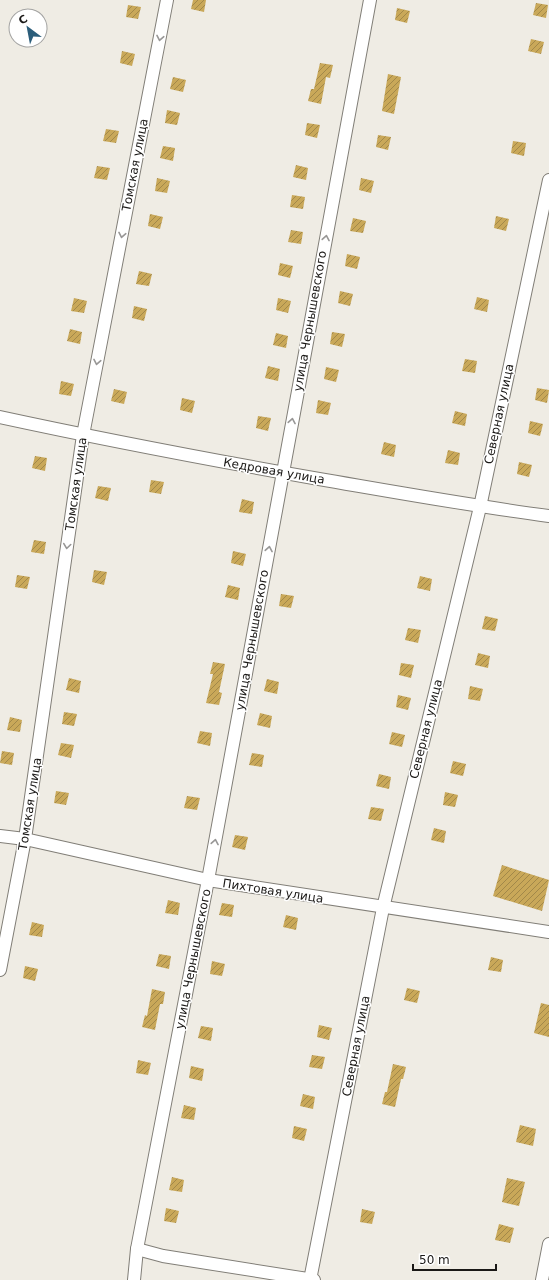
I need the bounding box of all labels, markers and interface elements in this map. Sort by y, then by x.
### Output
north arrow [8,8,48,48]
text: С [16,12,30,28]
one-way arrow [156,35,164,41]
street label: Томская улица [119,117,151,213]
one-way arrow [118,232,127,238]
one-way arrow [321,235,329,241]
street label: улица Чернышевского [291,250,329,392]
one-way arrow [94,359,102,365]
street label: Северная улица [482,363,516,465]
one-way arrow [287,418,296,424]
street label: Томская улица [62,436,89,533]
street label: Кедровая улица [222,455,326,487]
one-way arrow [63,543,72,549]
one-way arrow [264,546,272,552]
street label: улица Чернышевского [233,569,271,711]
street label: Северная улица [407,678,445,780]
street label: Томская улица [16,756,44,853]
one-way arrow [210,839,219,845]
street label: Пихтовая улица [222,876,324,906]
street label: улица Чернышевского [173,888,213,1030]
street label: Северная улица [339,995,373,1097]
scale bar [413,1246,496,1272]
text: 50 m [419,1253,450,1267]

